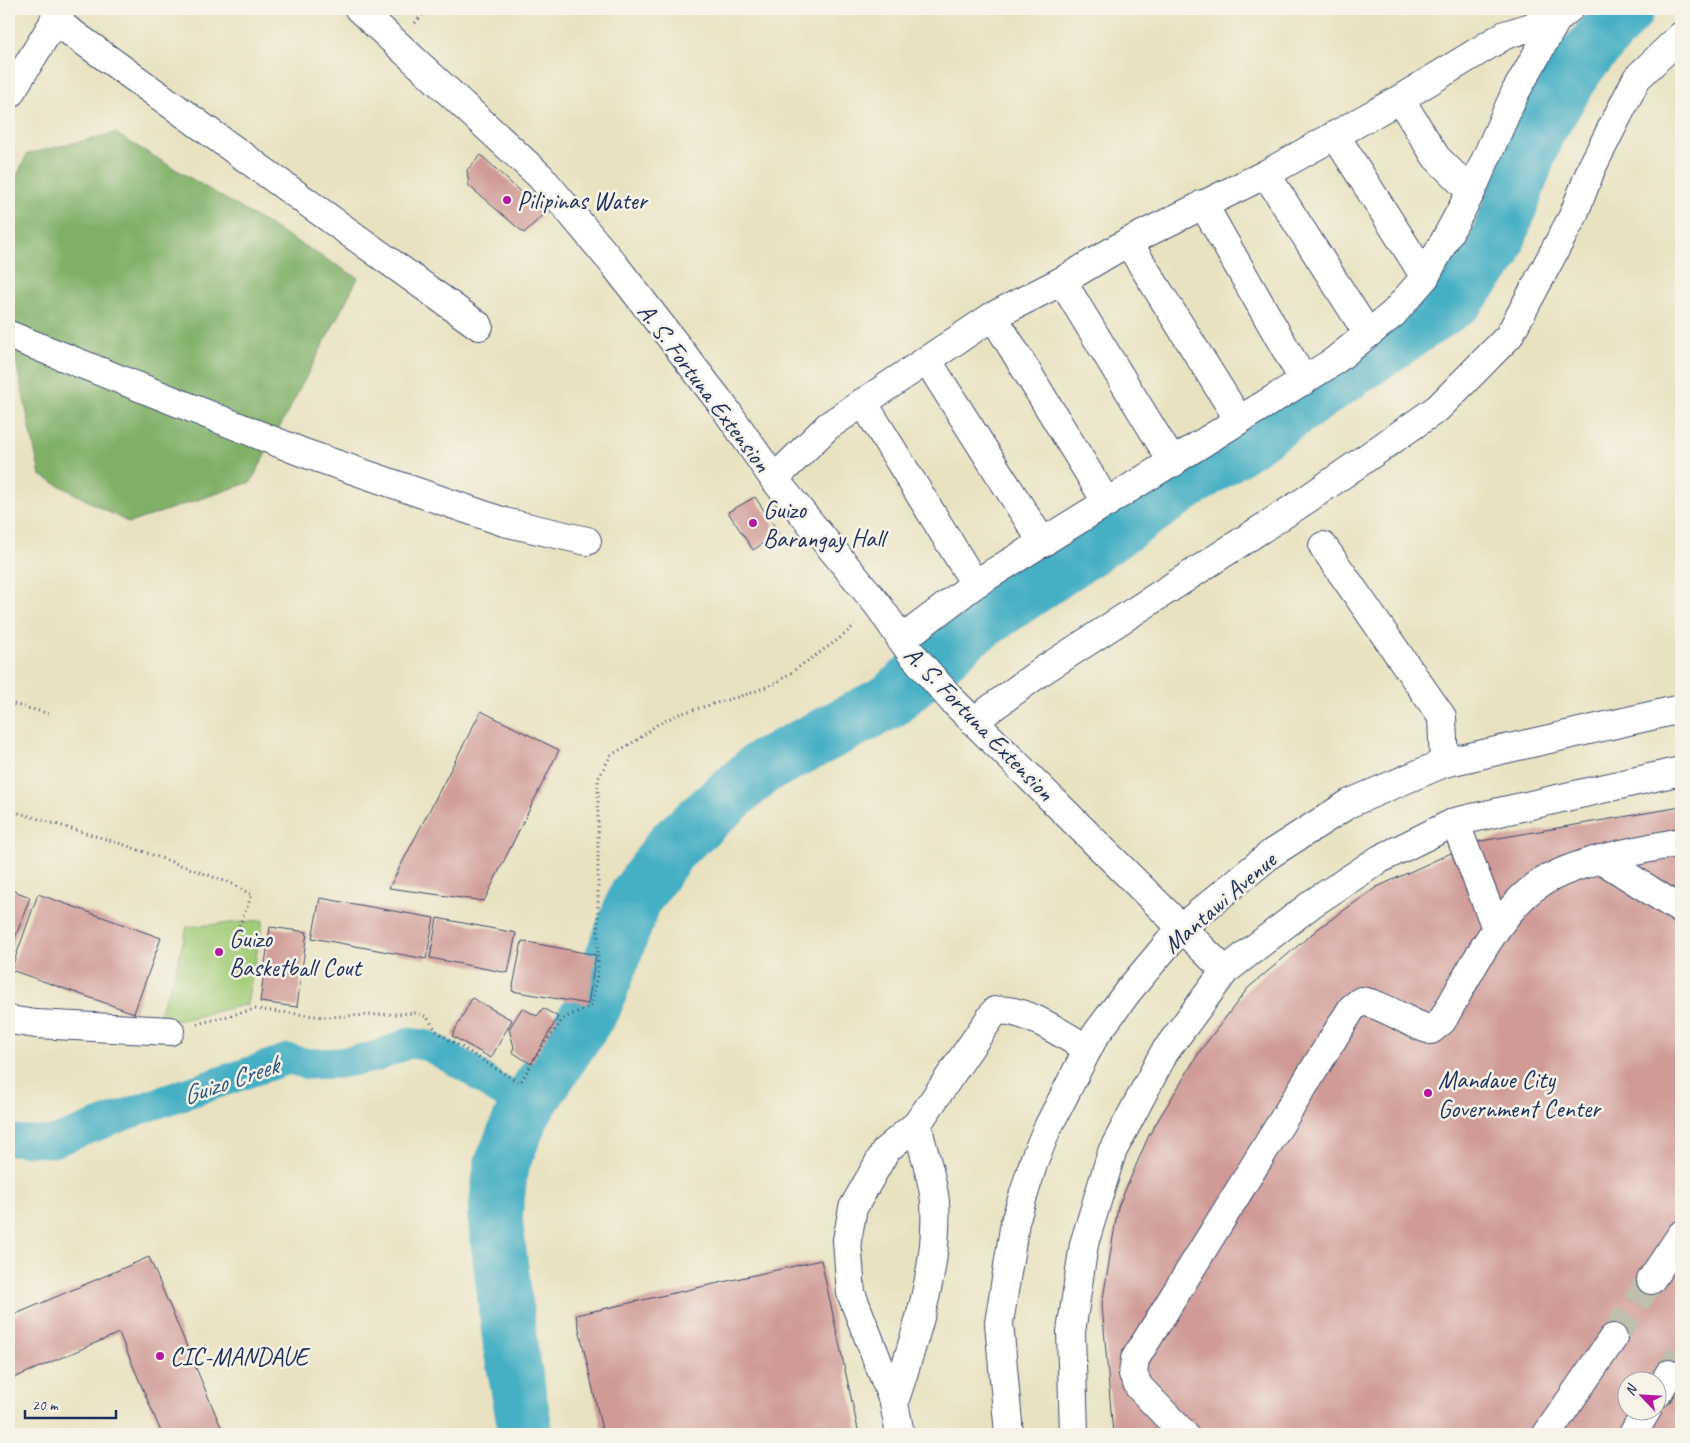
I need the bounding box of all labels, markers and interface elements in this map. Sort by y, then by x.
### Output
place label: Pilipinas Water [517,185,649,217]
marker: Pilipinas Water [501,194,513,206]
street label: A. S. Fortuna Extension [630,297,779,479]
place label: Guizo Barangay Hall [763,494,889,555]
marker: Guizo Barangay Hall [747,517,759,529]
street label: A. S. Fortuna Extension [897,639,1062,809]
street label: Mantawi Avenue [1156,844,1284,961]
place label: Guizo Basketball Cout [229,923,363,984]
marker: Guizo Basketball Cout [213,946,225,958]
water label: Guizo Creek [178,1047,288,1112]
place label: Mandaue City Government Center [1438,1064,1602,1125]
marker: Mandaue City Government Center [1422,1087,1434,1099]
place label: CIC-MANDAUE [170,1341,311,1373]
marker: CIC-MANDAUE [154,1350,166,1362]
north arrow [1618,1370,1668,1420]
text: N [1621,1381,1641,1398]
scale bar [25,1388,116,1420]
text: 20 m [32,1396,59,1415]

